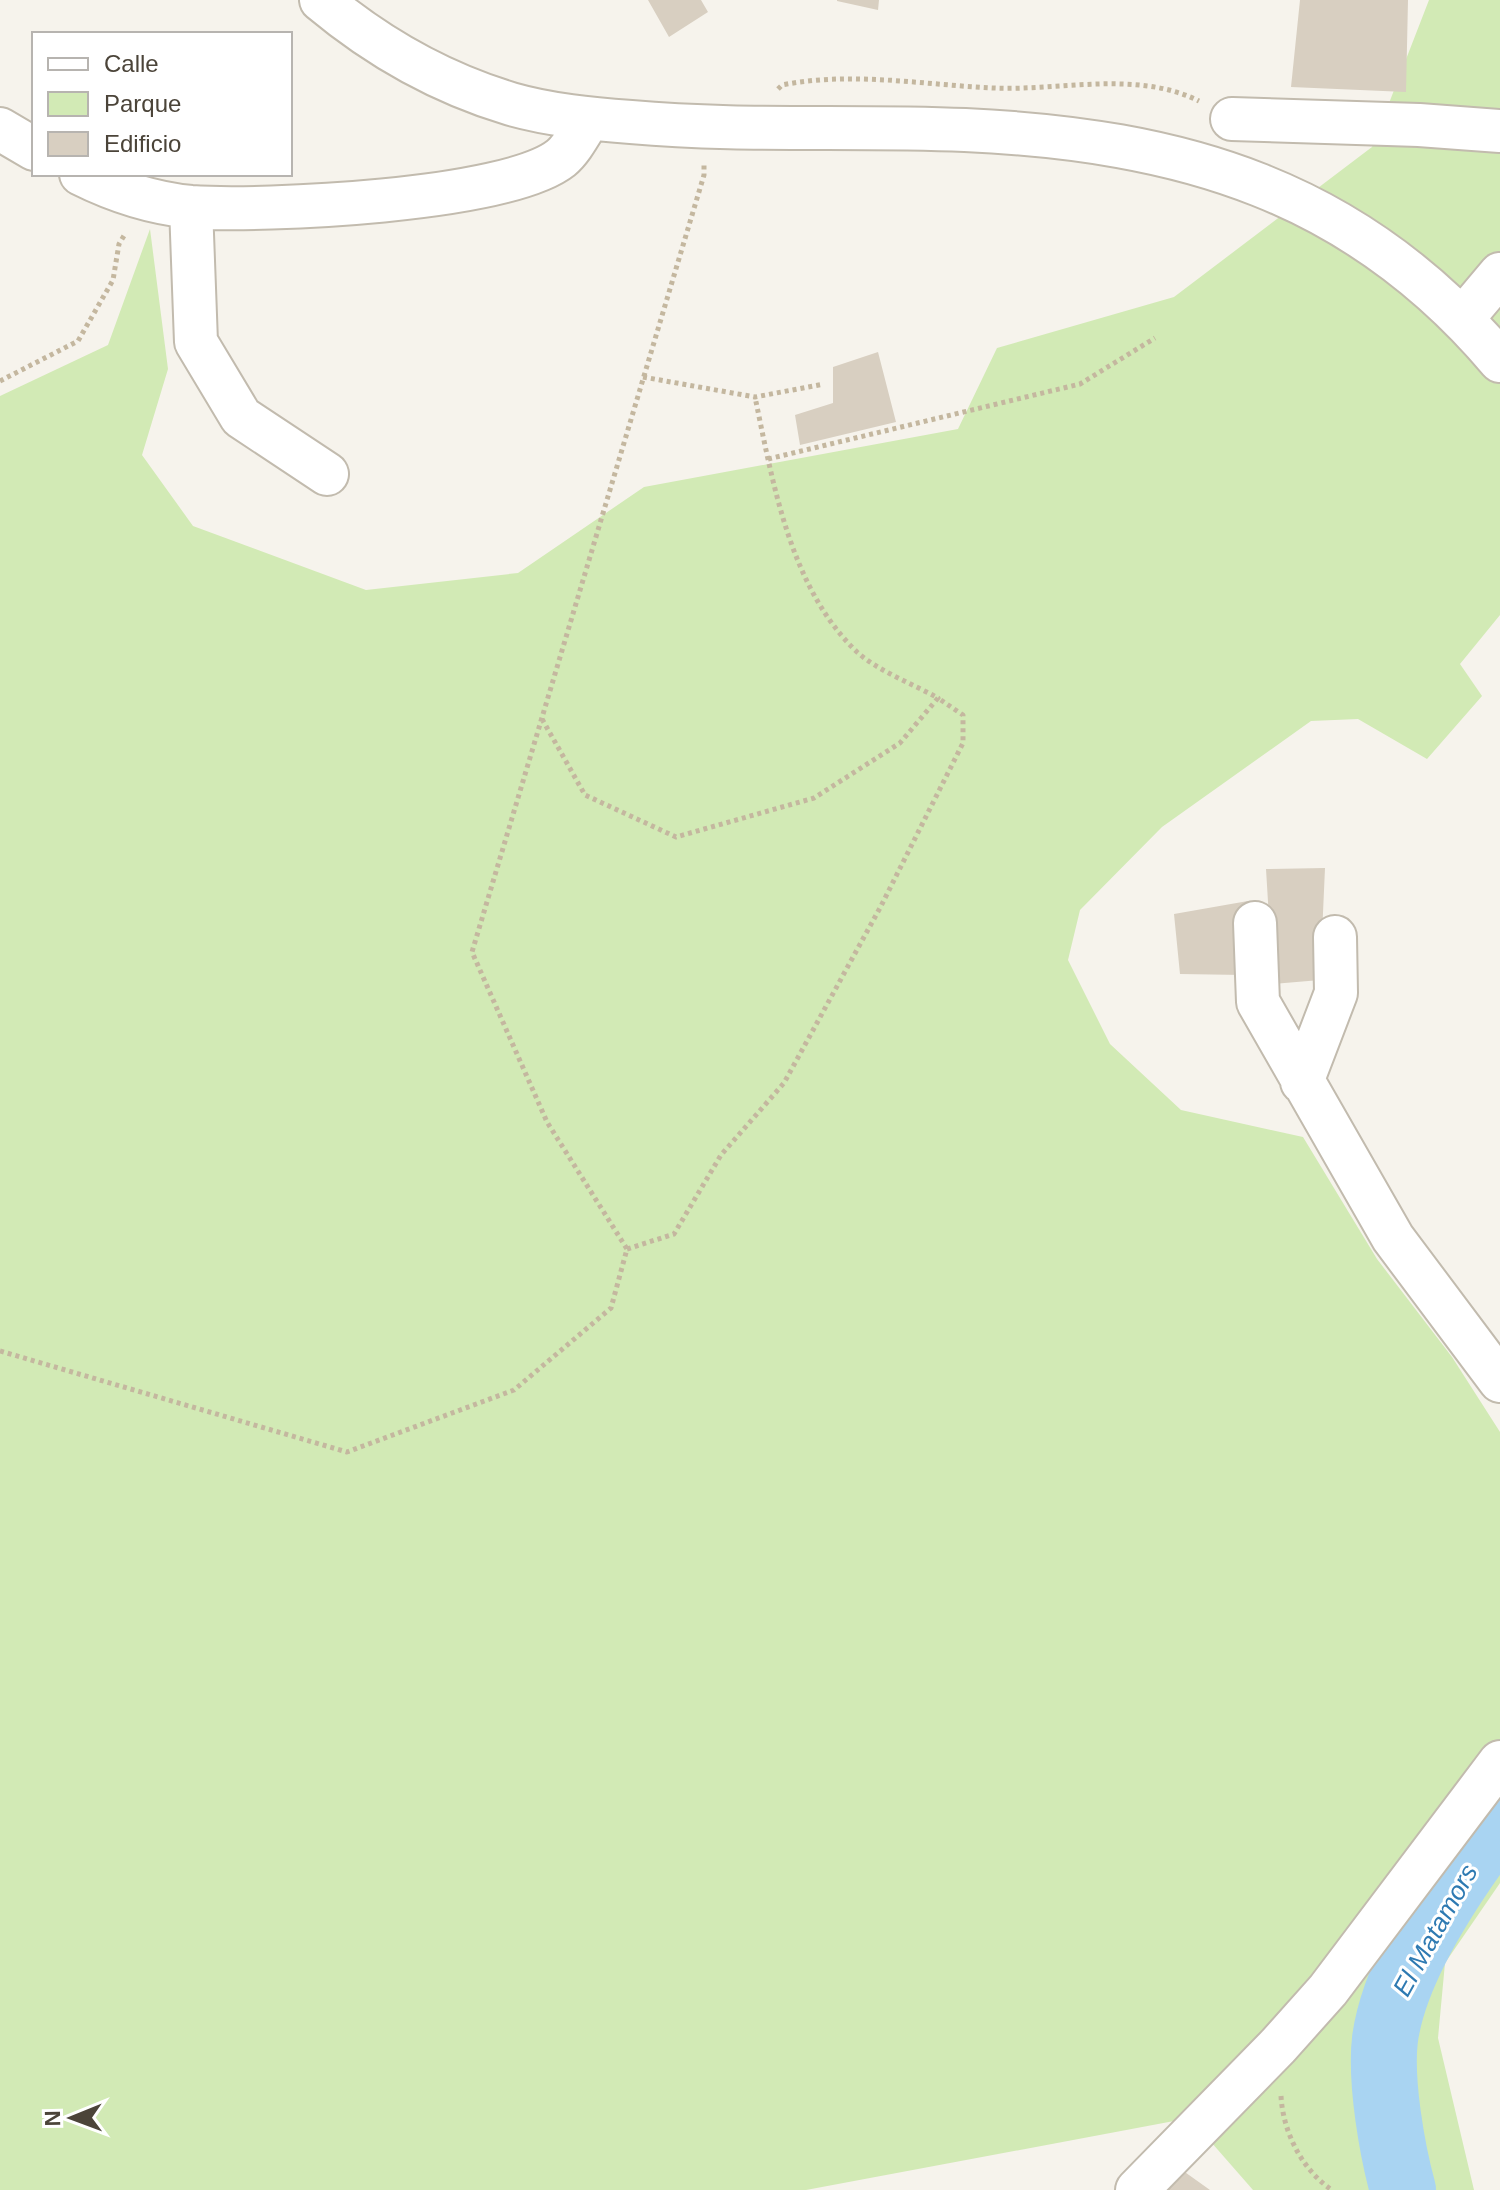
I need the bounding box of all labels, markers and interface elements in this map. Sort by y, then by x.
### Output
legend [32,32,292,176]
text: Calle [104,50,159,77]
text: Parque [104,90,181,117]
text: Edificio [104,130,181,157]
water label: El Matamors [1387,1859,1483,2001]
north arrow [32,2078,112,2158]
text: N [40,2110,65,2127]

